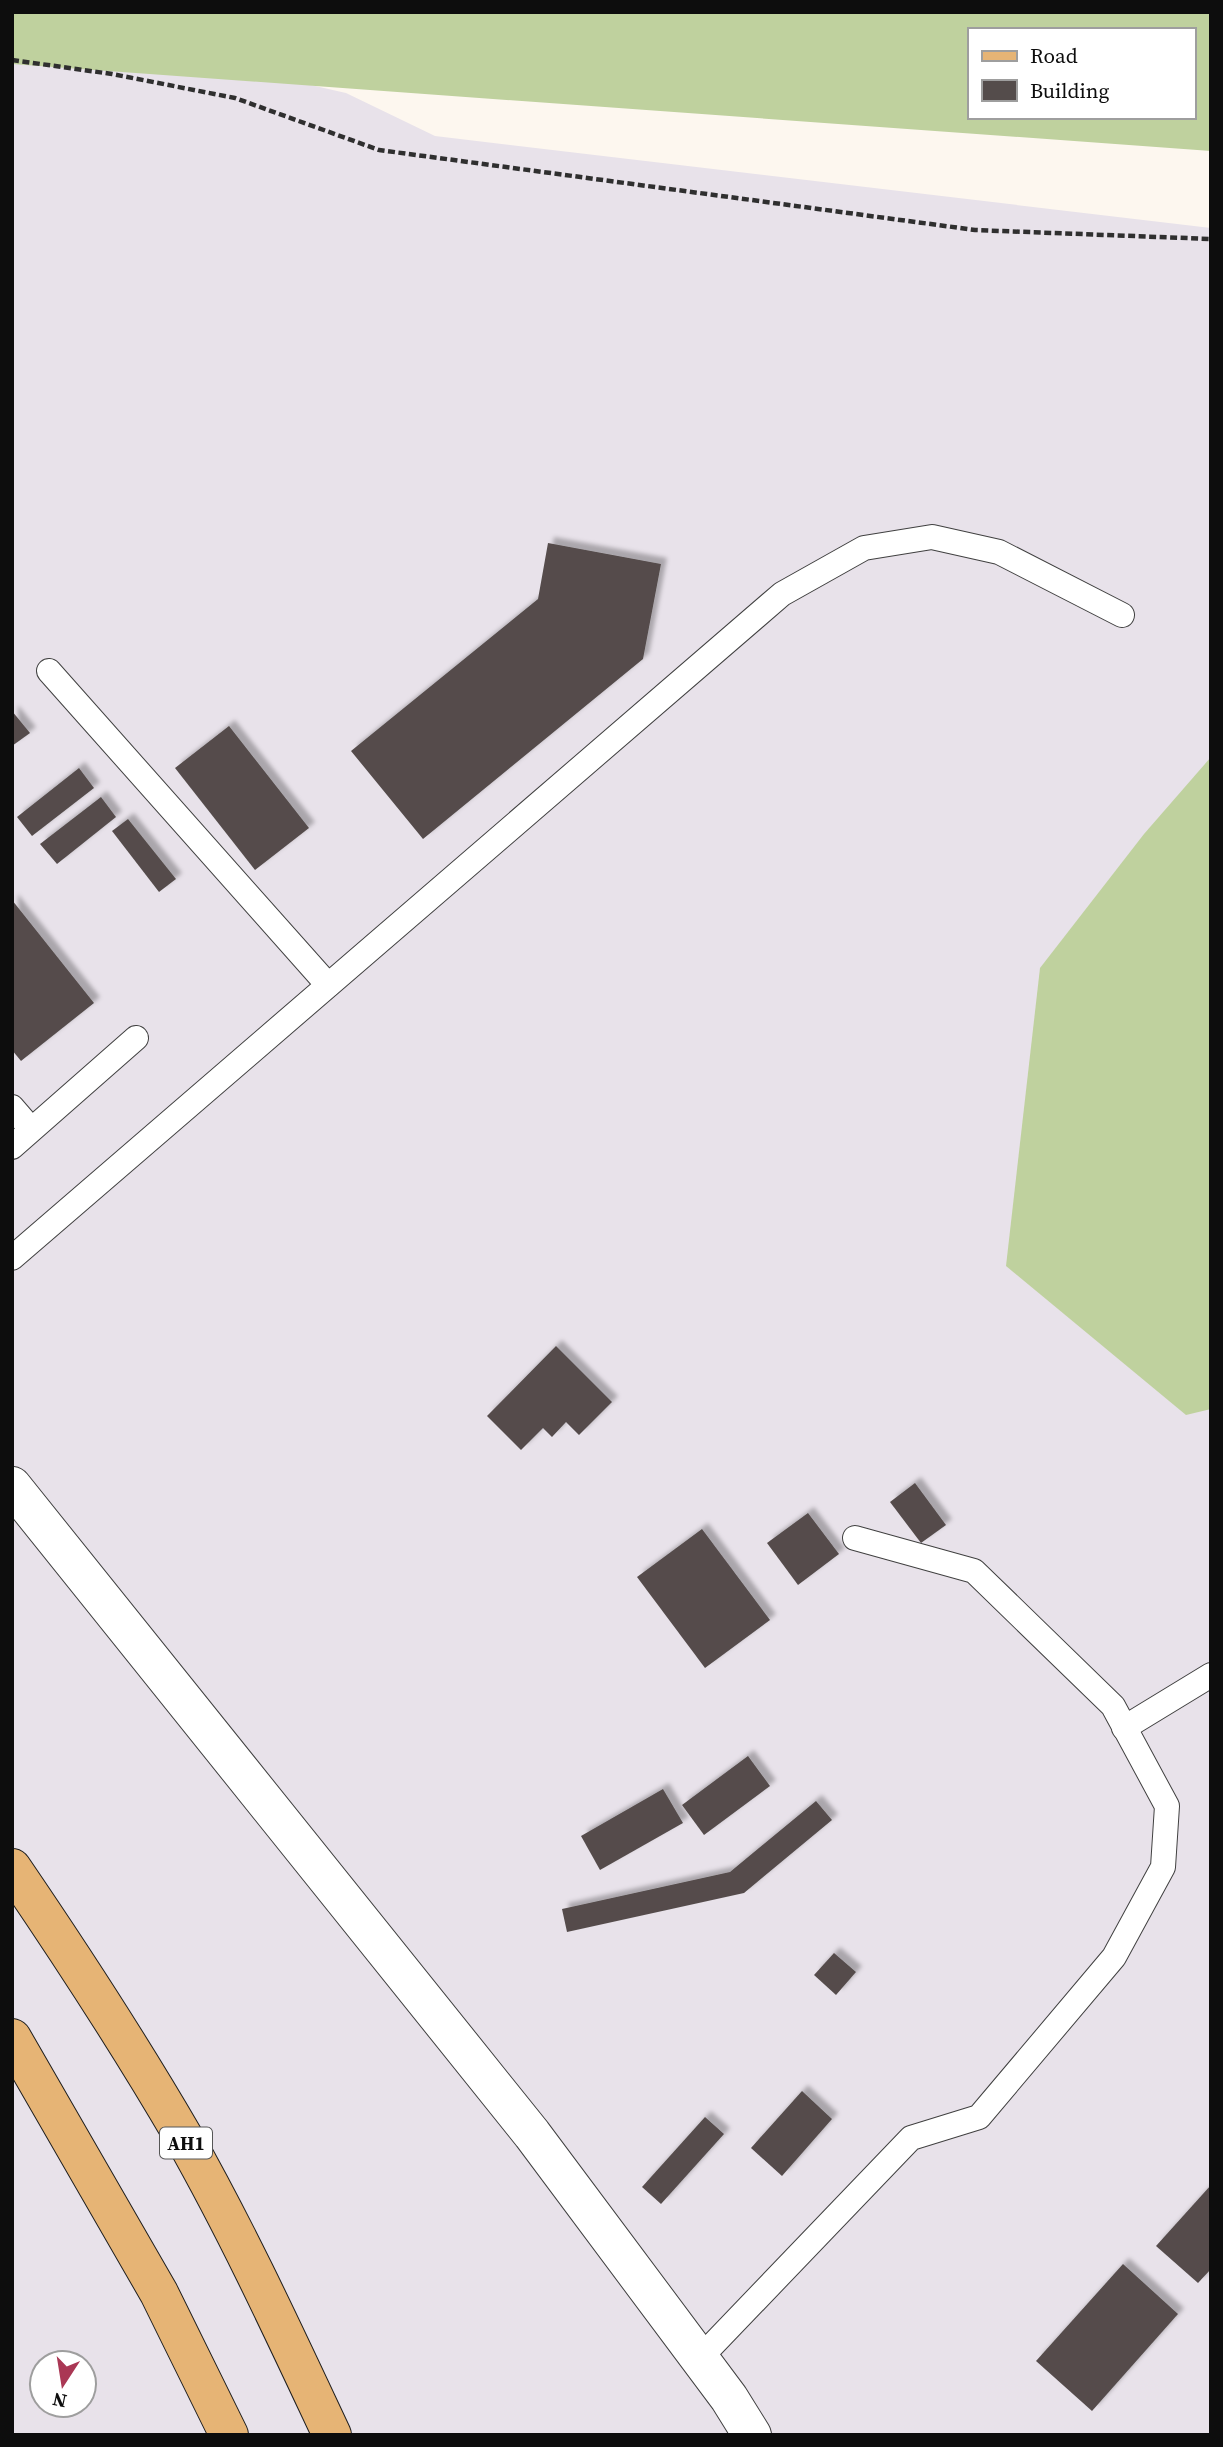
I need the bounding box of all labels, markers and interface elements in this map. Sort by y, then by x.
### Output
legend [968,28,1195,119]
text: Road [1030,41,1078,70]
text: Building [1030,76,1109,105]
road number: AH1 [160,2128,212,2158]
north arrow [28,2349,98,2419]
text: N [50,2386,69,2415]

